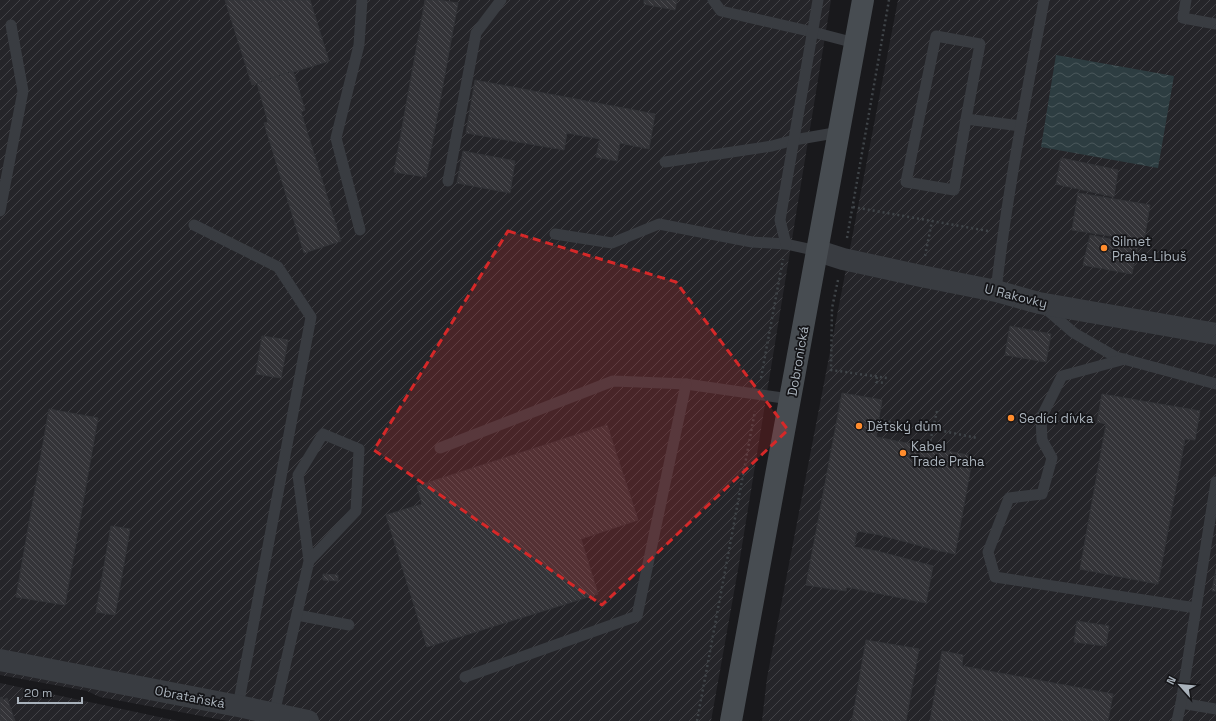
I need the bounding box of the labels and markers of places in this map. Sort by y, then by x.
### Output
place label: Silmet Praha-Libuš [1112,233,1187,265]
marker: Silmet Praha-Libuš [1099,243,1109,253]
place label: Sedící dívka [1019,410,1094,427]
marker: Sedící dívka [1006,413,1016,423]
place label: Dětský dům [867,418,942,435]
marker: Dětský dům [854,421,864,431]
place label: Kabel Trade Praha [911,438,985,470]
marker: Kabel Trade Praha [898,448,908,458]

